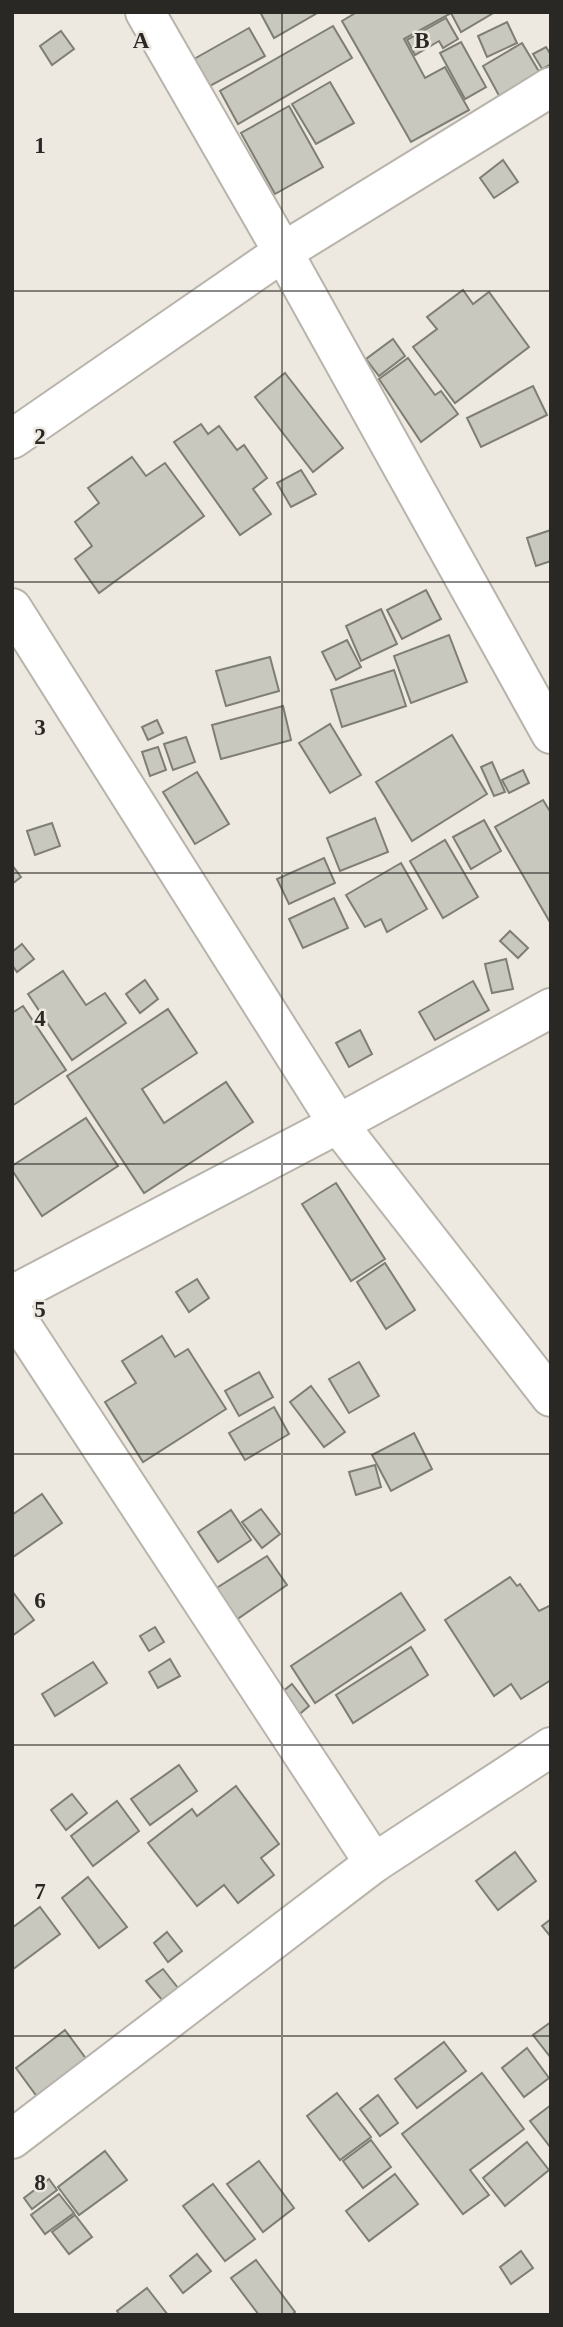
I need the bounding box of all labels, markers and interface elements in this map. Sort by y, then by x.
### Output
text: A [133,28,150,53]
text: B [414,28,430,53]
text: 1 [34,133,46,158]
text: 2 [34,424,46,449]
text: 3 [34,715,46,740]
text: 4 [34,1006,46,1031]
text: 5 [34,1297,46,1322]
text: 6 [34,1588,46,1613]
text: 7 [34,1879,46,1904]
text: 8 [34,2170,46,2195]

